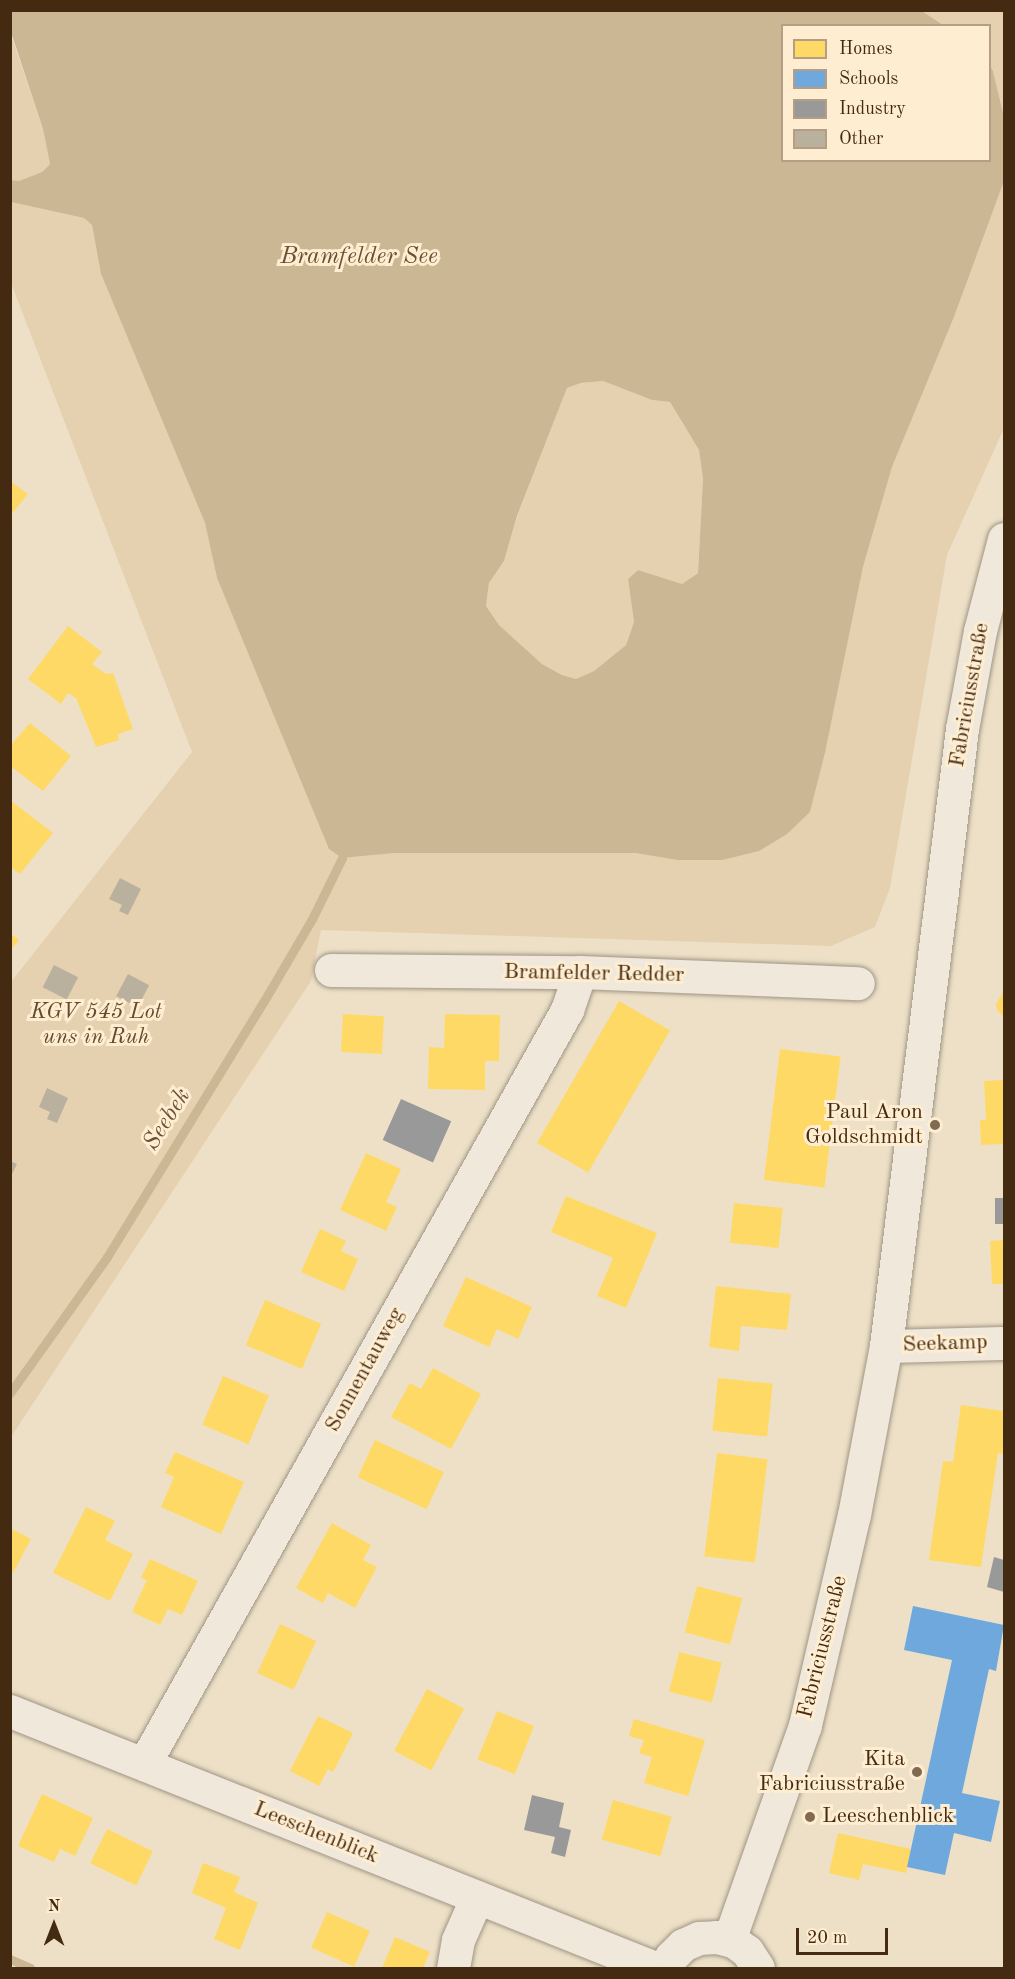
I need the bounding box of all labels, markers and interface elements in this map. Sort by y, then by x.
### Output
legend [781,24,991,162]
text: Homes [839,40,893,58]
text: Schools [839,70,898,88]
text: Industry [839,100,906,118]
text: Other [839,130,883,148]
water label: Bramfelder See [280,244,438,272]
street label: Fabriciusstraße [944,621,996,769]
street label: Bramfelder Redder [503,959,685,989]
park label: KGV 545 Lot uns in Ruh [30,999,162,1050]
water label: Seebek [138,1084,198,1156]
place label: Paul Aron Goldschmidt [805,1099,923,1150]
marker: Paul Aron Goldschmidt [928,1118,942,1132]
street label: Sonnentauweg [320,1303,410,1437]
street label: Seekamp [902,1329,988,1359]
street label: Fabriciusstraße [793,1573,853,1721]
place label: Kita Fabriciusstraße [759,1746,905,1798]
marker: Kita Fabriciusstraße [910,1765,924,1779]
street label: Leeschenblick [250,1796,382,1870]
place label: Leeschenblick [822,1804,954,1830]
marker: Leeschenblick [803,1810,817,1824]
north arrow [24,1895,84,1955]
text: N [48,1899,60,1915]
scale bar [799,1916,890,1954]
text: 20 m [807,1929,847,1947]

